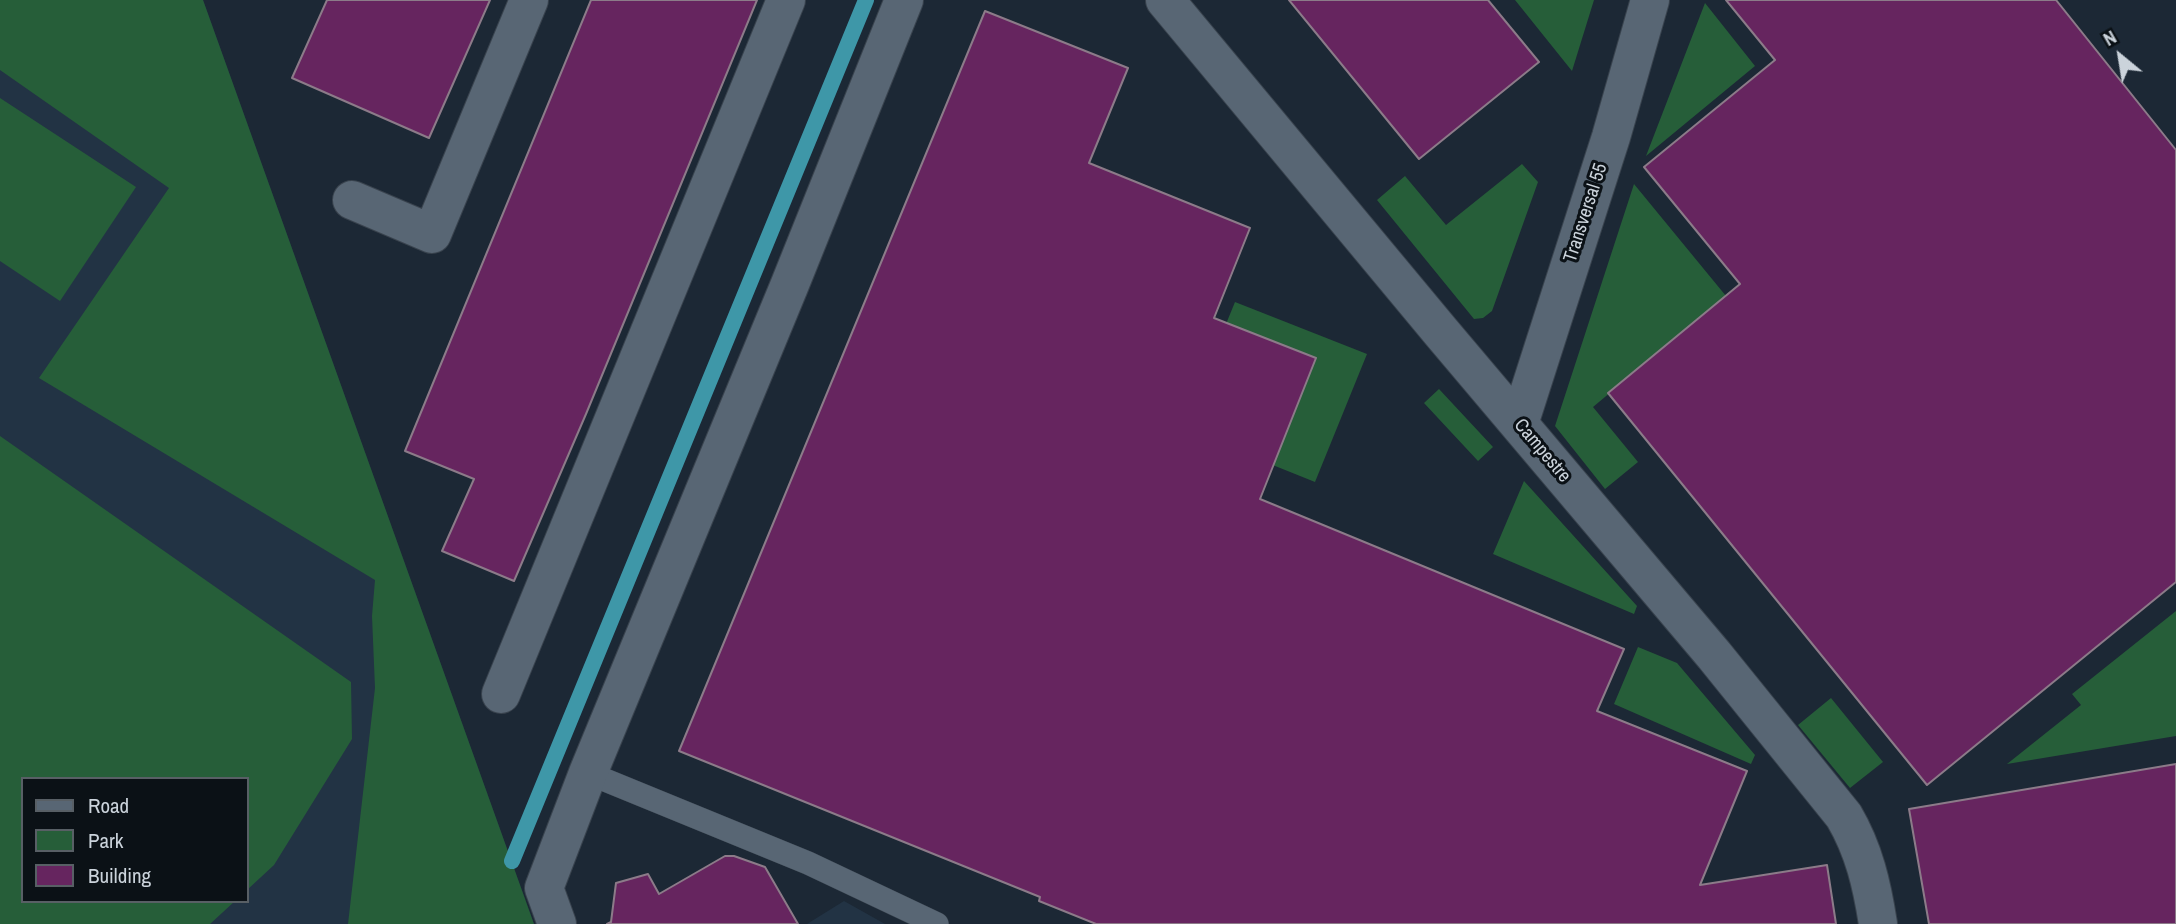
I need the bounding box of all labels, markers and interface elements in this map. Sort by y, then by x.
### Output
north arrow [2085,21,2155,91]
text: N [2098,24,2121,52]
street label: Transversal 55 [1559,161,1613,265]
street label: Campestre [1509,414,1575,488]
legend [21,777,248,903]
text: Road [88,791,129,820]
text: Park [88,826,123,855]
text: Building [88,861,151,890]

